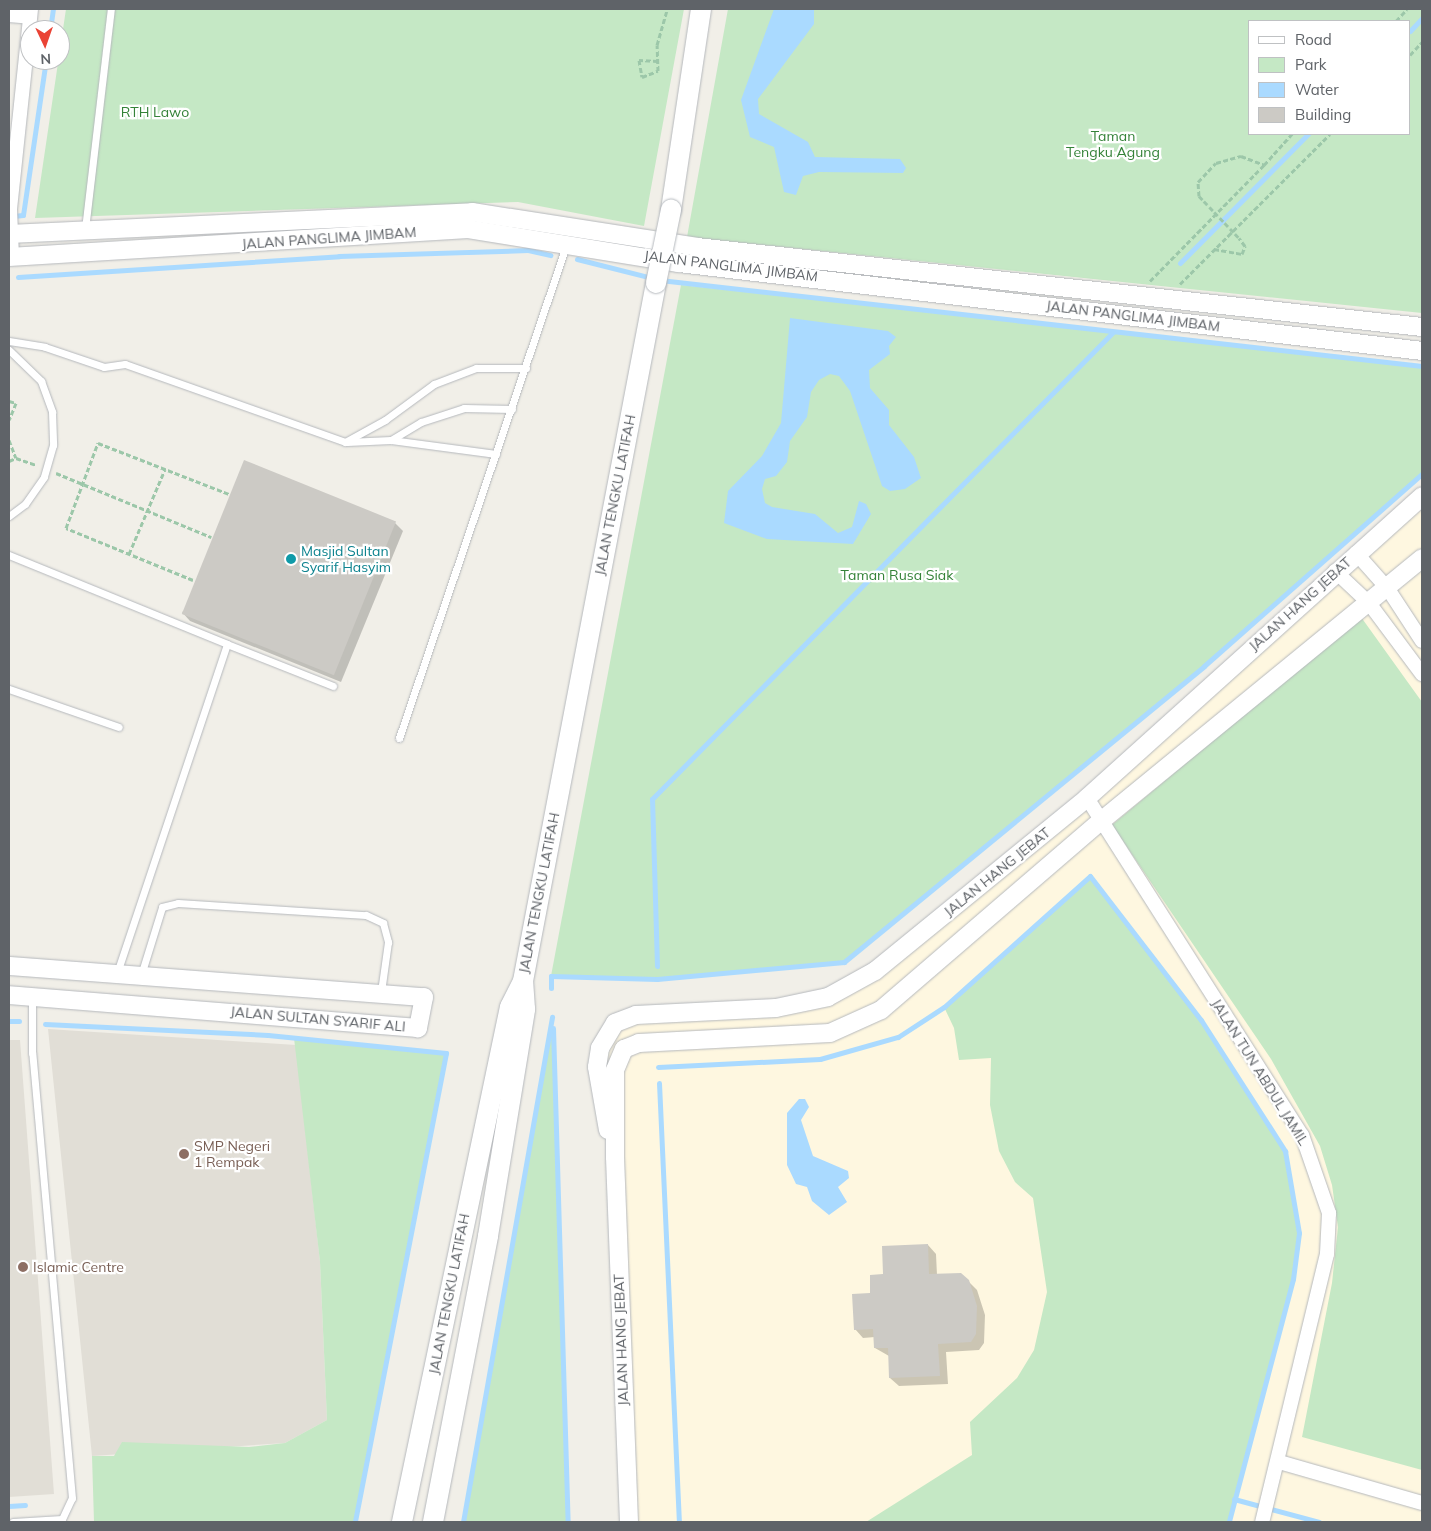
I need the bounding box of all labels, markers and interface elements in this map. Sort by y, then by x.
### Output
north arrow [20,20,70,70]
legend [1248,20,1411,135]
text: Road [1295,30,1332,49]
text: N [40,50,51,68]
text: Park [1295,55,1327,74]
text: Water [1295,80,1339,99]
park label: RTH Lawo [121,104,189,120]
text: Building [1295,105,1351,124]
park label: Taman Tengku Agung [1066,128,1160,160]
street label: JALAN PANGLIMA JIMBAM [241,224,417,252]
street label: JALAN PANGLIMA JIMBAM [643,247,819,285]
street label: JALAN PANGLIMA JIMBAM [1045,297,1221,335]
street label: JALAN TENGKU LATIFAH [591,413,639,577]
place label: Masjid Sultan Syarif Hasyim [301,543,391,576]
marker: Masjid Sultan Syarif Hasyim [285,553,297,565]
street label: JALAN HANG JEBAT [1245,554,1355,654]
park label: Taman Rusa Siak [841,567,953,583]
street label: JALAN TENGKU LATIFAH [515,811,563,975]
street label: JALAN HANG JEBAT [940,824,1054,920]
street label: JALAN TUN ABDUL JAMIL [1208,996,1312,1148]
street label: JALAN SULTAN SYARIF ALI [230,1003,406,1035]
place label: SMP Negeri 1 Rempak [194,1138,270,1170]
marker: SMP Negeri 1 Rempak [178,1148,190,1160]
street label: JALAN TENGKU LATIFAH [425,1212,473,1376]
place label: Islamic Centre [33,1259,124,1275]
marker: Islamic Centre [17,1261,29,1273]
street label: JALAN HANG JEBAT [610,1274,632,1406]

